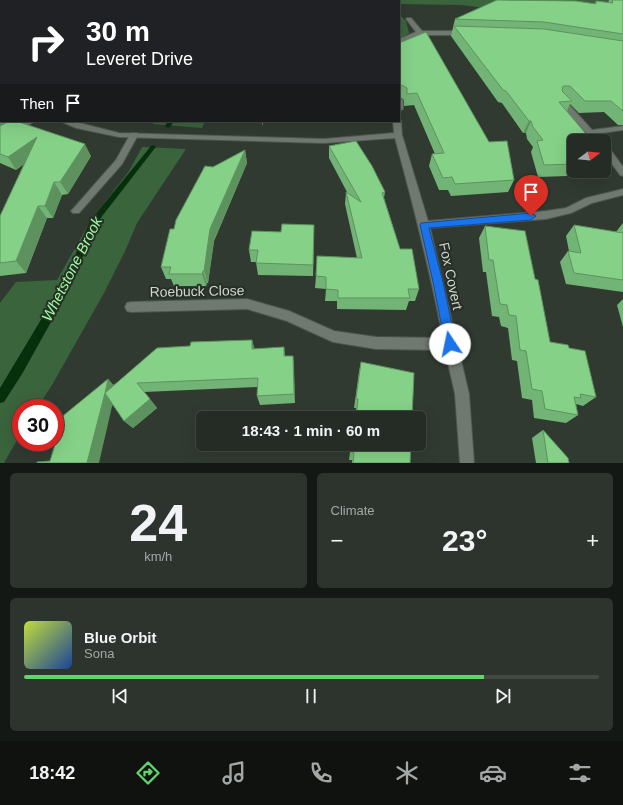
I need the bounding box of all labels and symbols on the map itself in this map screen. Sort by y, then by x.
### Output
north arrow [567,134,611,178]
pin [514,175,548,216]
water label: Whetstone Brook [38,212,106,324]
street label: Fox Covert [436,241,466,311]
street label: Roebuck Close [149,282,245,300]
position arrow [429,323,471,365]
speed limit sign: 30 [12,399,64,451]

